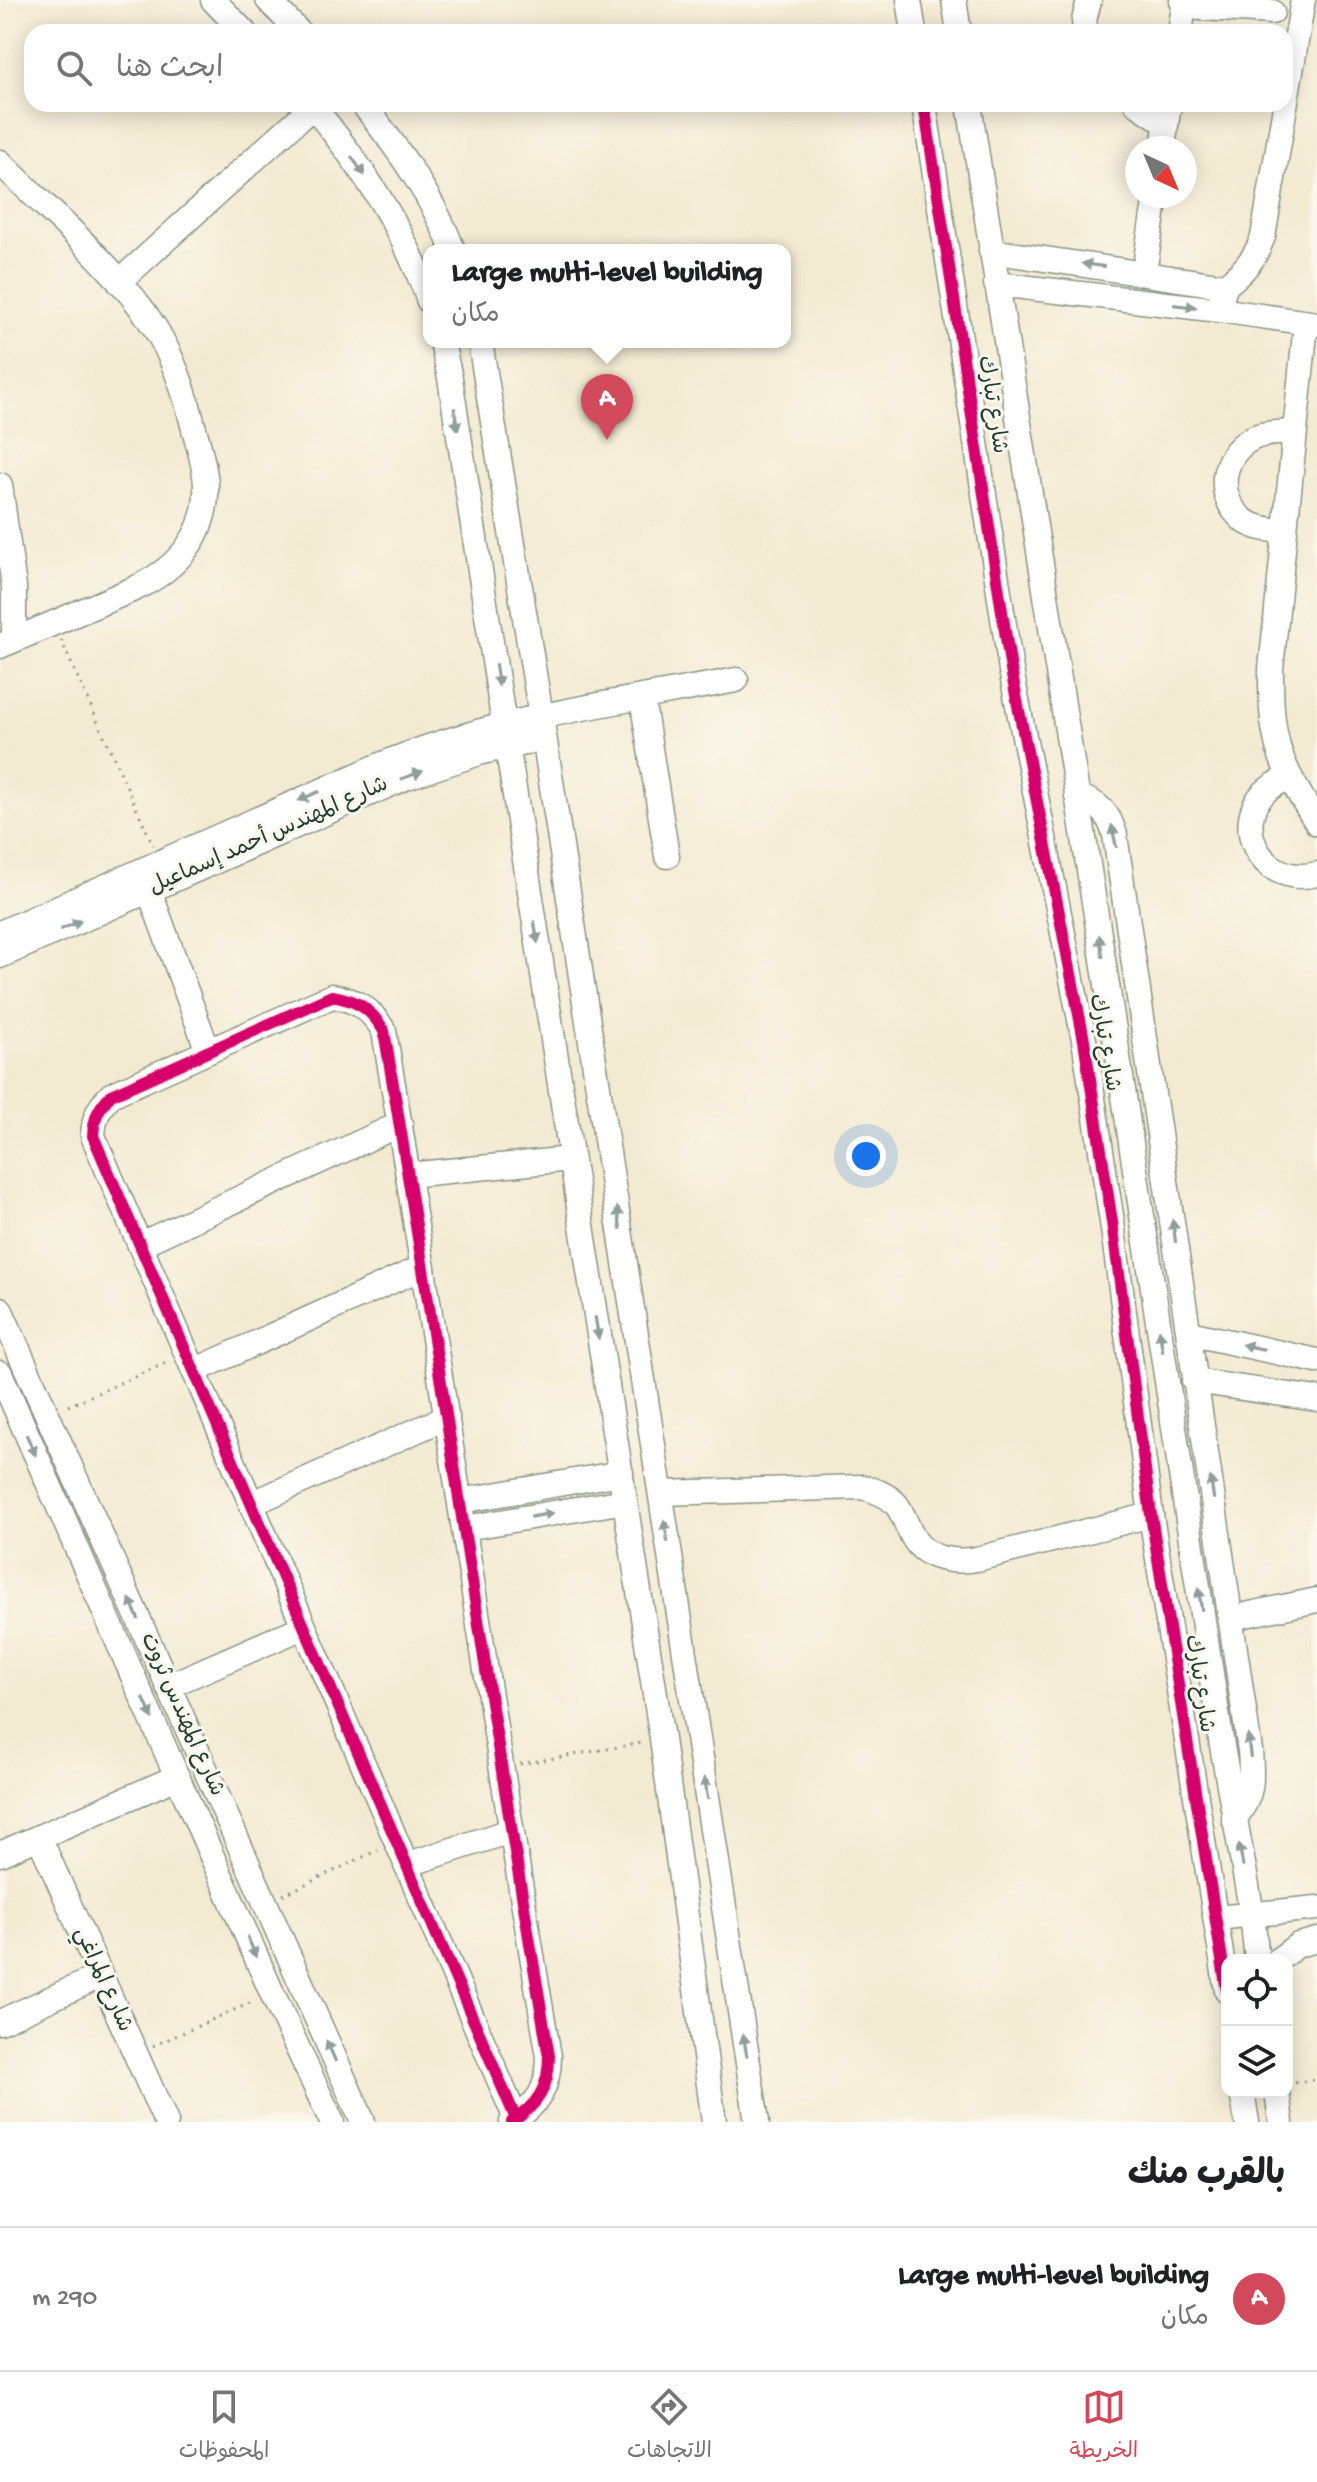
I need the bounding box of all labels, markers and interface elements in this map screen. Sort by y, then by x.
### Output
search box [24,24,1293,112]
icon: search [52,46,96,90]
text: ابحث هنا [116,53,223,88]
north arrow [1125,136,1197,208]
one-way arrow [350,156,365,177]
popup [423,244,791,348]
text: Large multi-level building [451,257,763,292]
one-way arrow [1080,258,1105,271]
one-way arrow [1173,300,1198,313]
text: مكان [451,301,500,332]
street label: شارع تبارك [970,354,1012,456]
pin: A [581,374,633,440]
one-way arrow [450,406,463,431]
one-way arrow [491,663,503,688]
one-way arrow [400,768,424,781]
street label: شارع المهندس أحمد إسماعيل [144,769,393,902]
one-way arrow [297,789,321,802]
one-way arrow [1107,823,1120,848]
one-way arrow [60,918,83,931]
one-way arrow [530,920,542,945]
one-way arrow [1094,933,1107,958]
street label: شارع تبارك [1082,992,1124,1094]
your location [846,1136,886,1176]
one-way arrow [612,1206,624,1231]
one-way arrow [1167,1218,1180,1243]
one-way arrow [591,1316,604,1341]
one-way arrow [1154,1329,1167,1354]
one-way arrow [1240,1340,1265,1353]
one-way arrow [25,1433,38,1457]
one-way arrow [1205,1476,1217,1501]
one-way arrow [529,1509,554,1521]
one-way arrow [660,1518,672,1543]
one-way arrow [1193,1586,1206,1611]
one-way arrow [127,1597,140,1621]
street label: شارع المهندس ثروت [133,1629,229,1801]
street label: شارع تبارك [1177,1633,1219,1735]
one-way arrow [141,1697,154,1720]
one-way arrow [1242,1733,1255,1758]
one-way arrow [699,1775,712,1800]
one-way arrow [1235,1842,1247,1867]
street label: شارع المراغي [65,1924,137,2038]
one-way arrow [245,1935,258,1958]
map controls [1221,1954,1293,2098]
button: locate [1221,1954,1293,2026]
button: layers [1221,2026,1293,2098]
one-way arrow [738,2032,751,2057]
one-way arrow [324,2039,338,2063]
text: بالقرب منك [1128,2157,1285,2197]
text: Large multi-level building [898,2260,1209,2295]
text: 290 m [32,2284,97,2315]
text: A [1251,2284,1267,2315]
text: مكان [1161,2304,1209,2335]
tab: المحفوظات [179,2385,269,2469]
tab: الاتجاهات [627,2385,712,2469]
tab: الخريطة [1070,2385,1138,2469]

